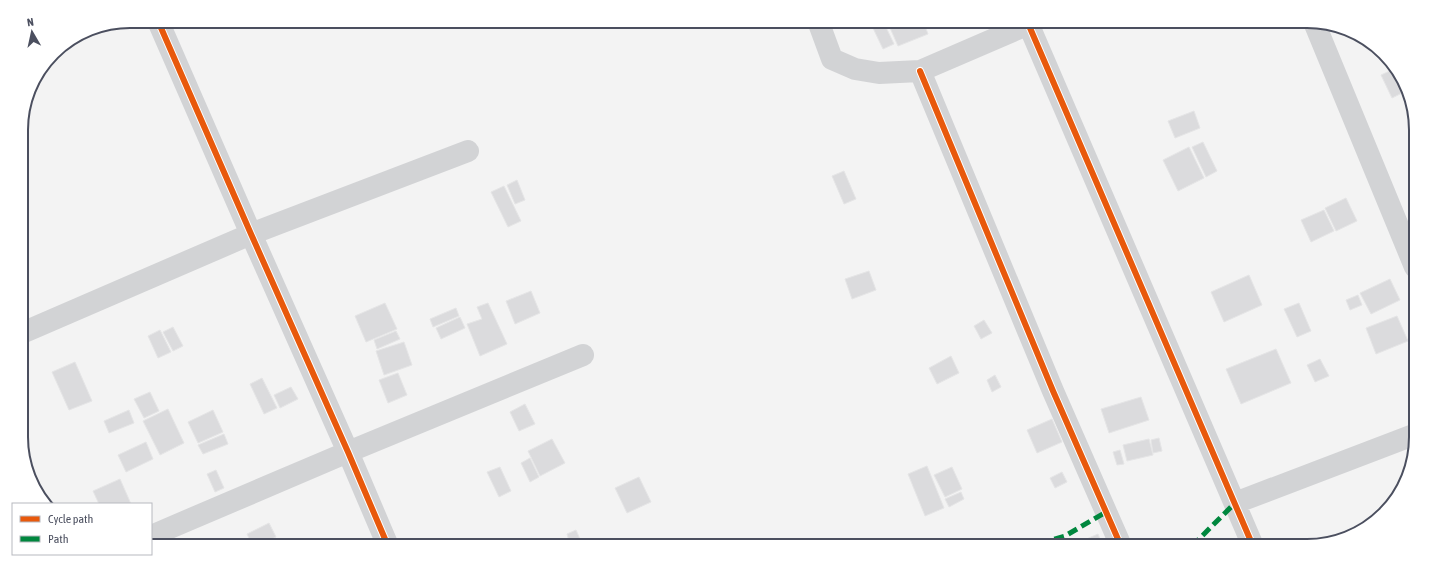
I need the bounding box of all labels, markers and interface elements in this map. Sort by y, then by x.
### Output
north arrow [12,12,52,52]
text: N [26,16,35,29]
legend [12,503,152,555]
text: Cycle path [48,512,93,526]
text: Path [48,532,69,546]

